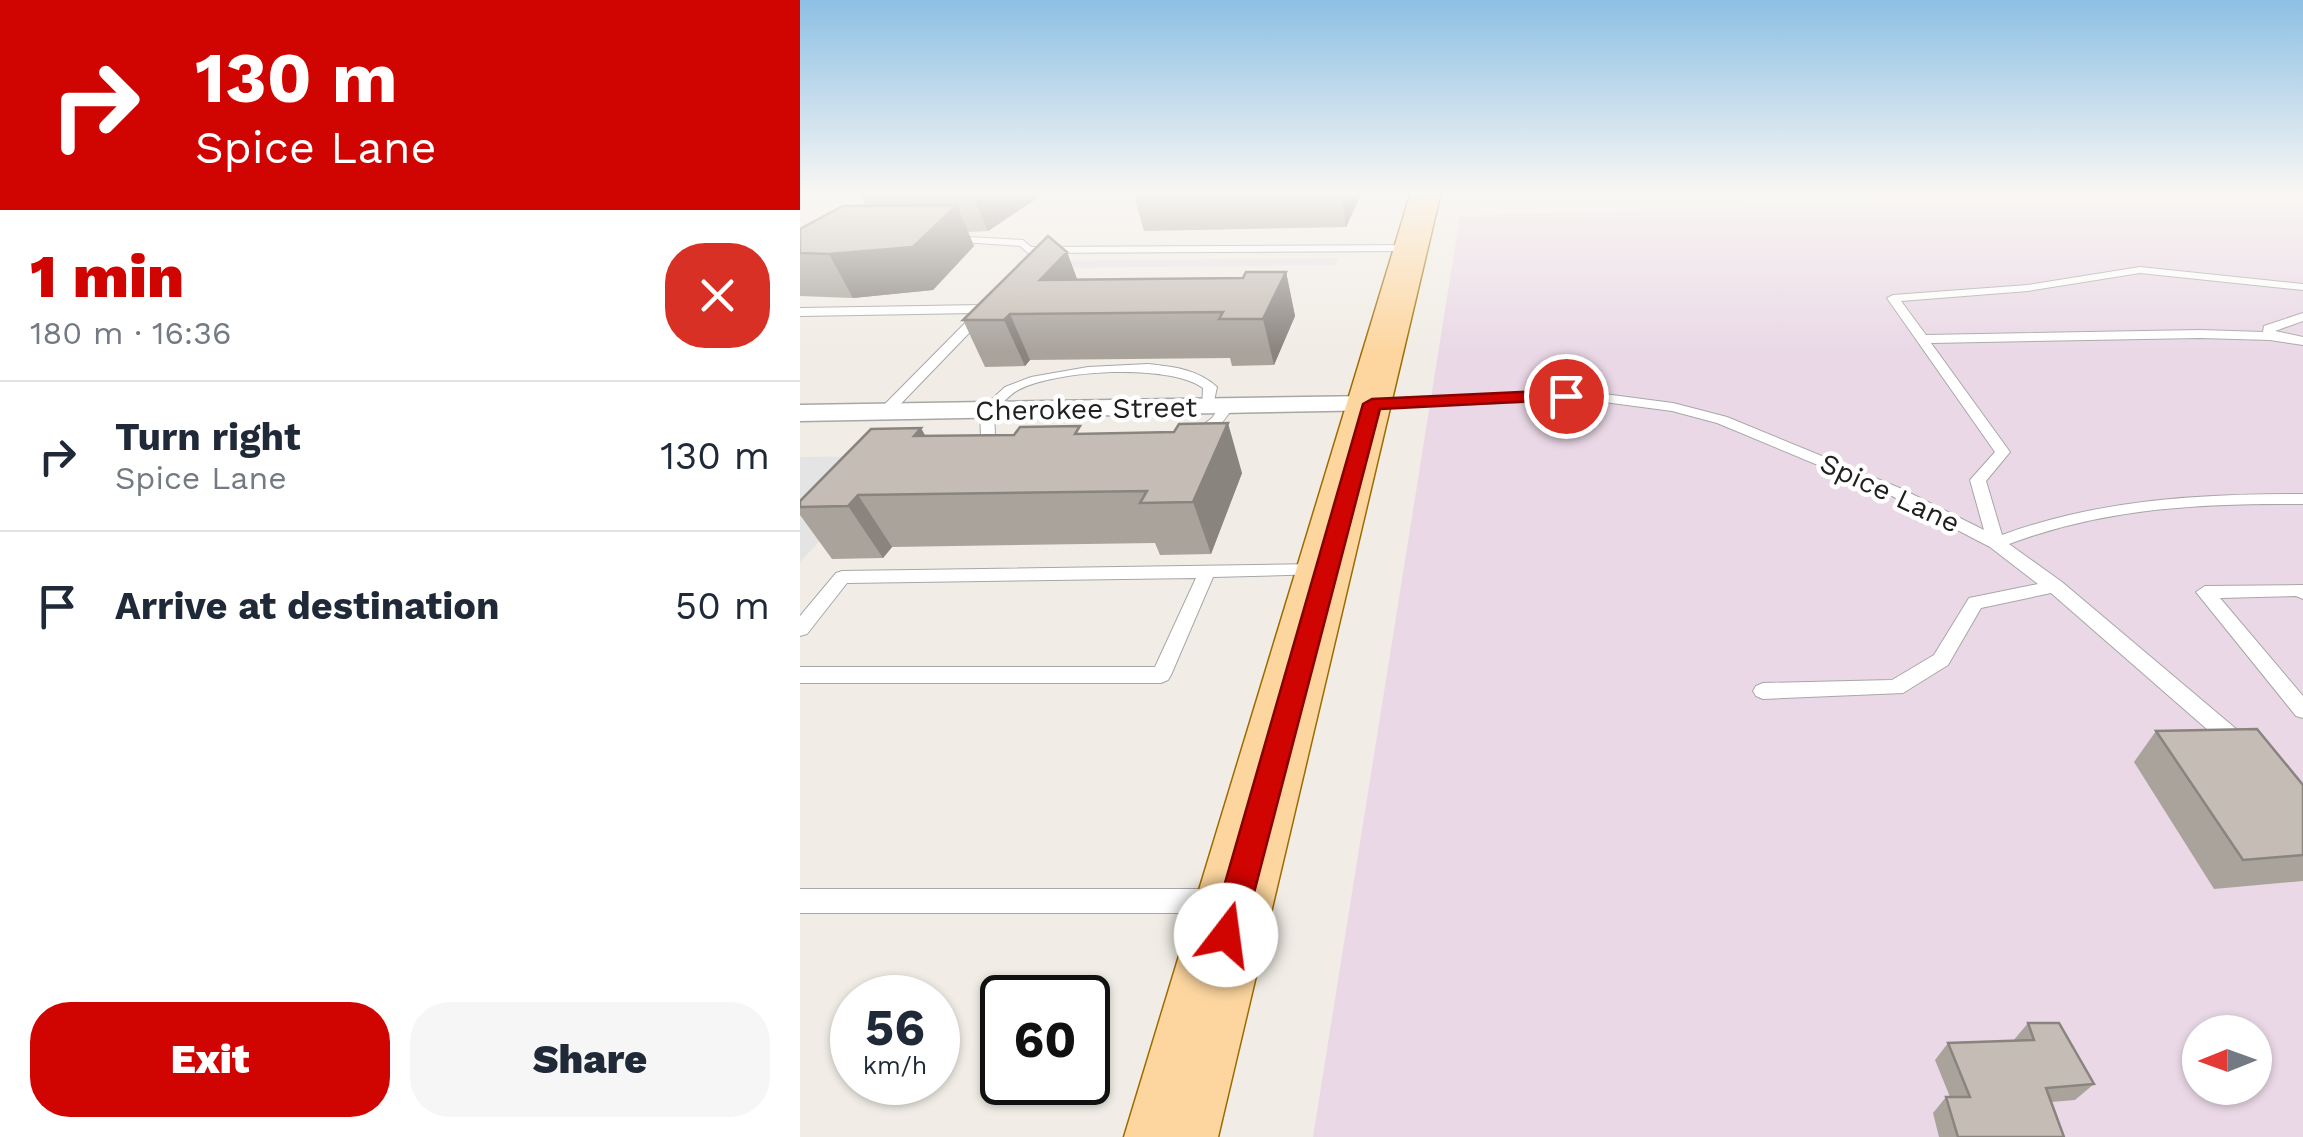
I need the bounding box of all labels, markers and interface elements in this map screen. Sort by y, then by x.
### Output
text: 130 m [195,37,398,119]
icon: right [30,40,160,170]
text: Spice Lane [195,121,437,174]
text: 1 min [30,241,184,312]
button: close [665,243,770,348]
text: 180 m · 16:36 [30,314,231,352]
pin [1524,354,1609,439]
icon: arrive [1539,369,1594,424]
street label: Cherokee Street [975,391,1198,427]
text: Turn right [115,415,301,459]
icon: right [30,429,85,484]
text: 130 m [660,434,770,478]
street label: Spice Lane [1815,446,1965,540]
text: Spice Lane [115,459,287,497]
icon: arrive [30,579,85,634]
text: Arrive at destination [115,584,500,628]
text: 50 m [675,584,770,628]
position arrow [1174,883,1278,987]
speed limit sign: 60 [980,975,1110,1105]
text: 56 [865,998,925,1057]
button: Exit [30,1002,390,1117]
button: Share [410,1002,770,1117]
north arrow [2182,1015,2272,1105]
map controls [2182,1015,2272,1105]
text: km/h [863,1051,927,1080]

